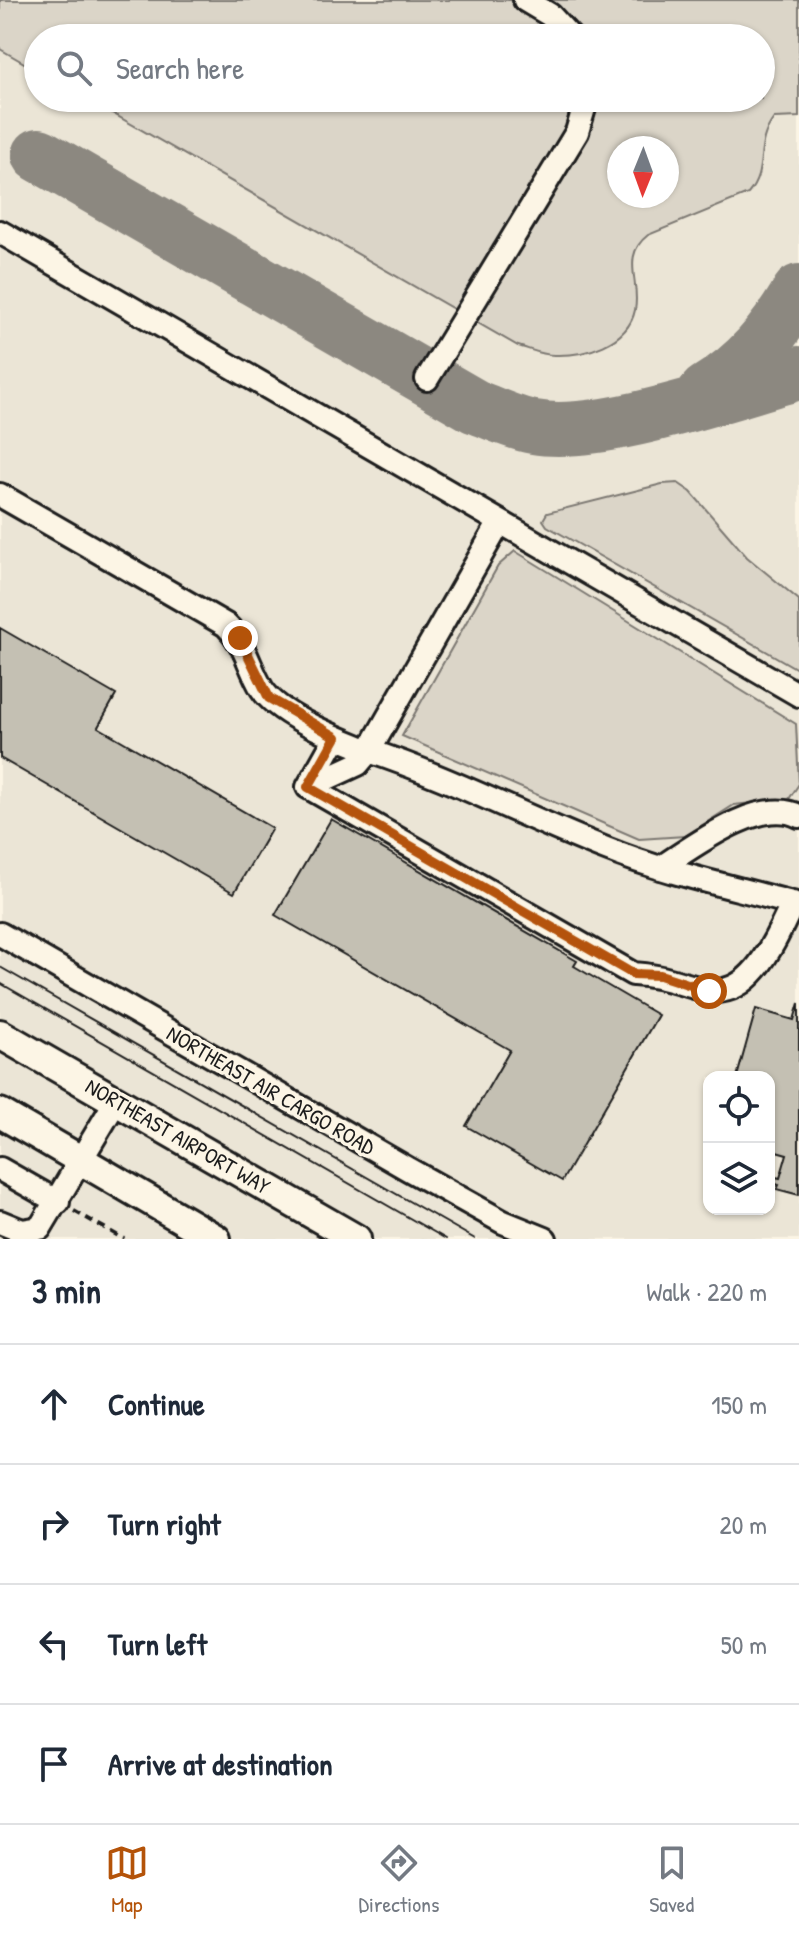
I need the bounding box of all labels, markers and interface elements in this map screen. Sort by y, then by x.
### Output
search box [24,24,775,112]
icon: search [52,46,96,90]
text: Search here [116,48,244,88]
north arrow [607,136,679,208]
route end [222,620,258,656]
route start [691,973,727,1009]
street label: NORTHEAST AIR CARGO ROAD [162,1018,381,1162]
street label: NORTHEAST AIRPORT WAY [80,1071,276,1201]
map controls [703,1071,775,1215]
button: locate [703,1071,775,1143]
button: layers [703,1143,775,1215]
text: 3 min [32,1268,101,1314]
text: Walk · 220 m [646,1274,767,1309]
icon: ahead [32,1382,76,1426]
text: Continue [108,1384,205,1424]
text: 150 m [711,1387,767,1422]
icon: right [32,1502,76,1546]
text: Turn right [108,1504,221,1544]
text: 20 m [720,1507,767,1542]
icon: left [32,1622,76,1666]
text: Turn left [108,1624,207,1664]
text: 50 m [721,1627,767,1662]
icon: arrive [32,1742,76,1786]
text: Arrive at destination [108,1744,333,1784]
tab: Map [105,1841,149,1919]
tab: Directions [359,1841,440,1919]
tab: Saved [649,1841,694,1919]

